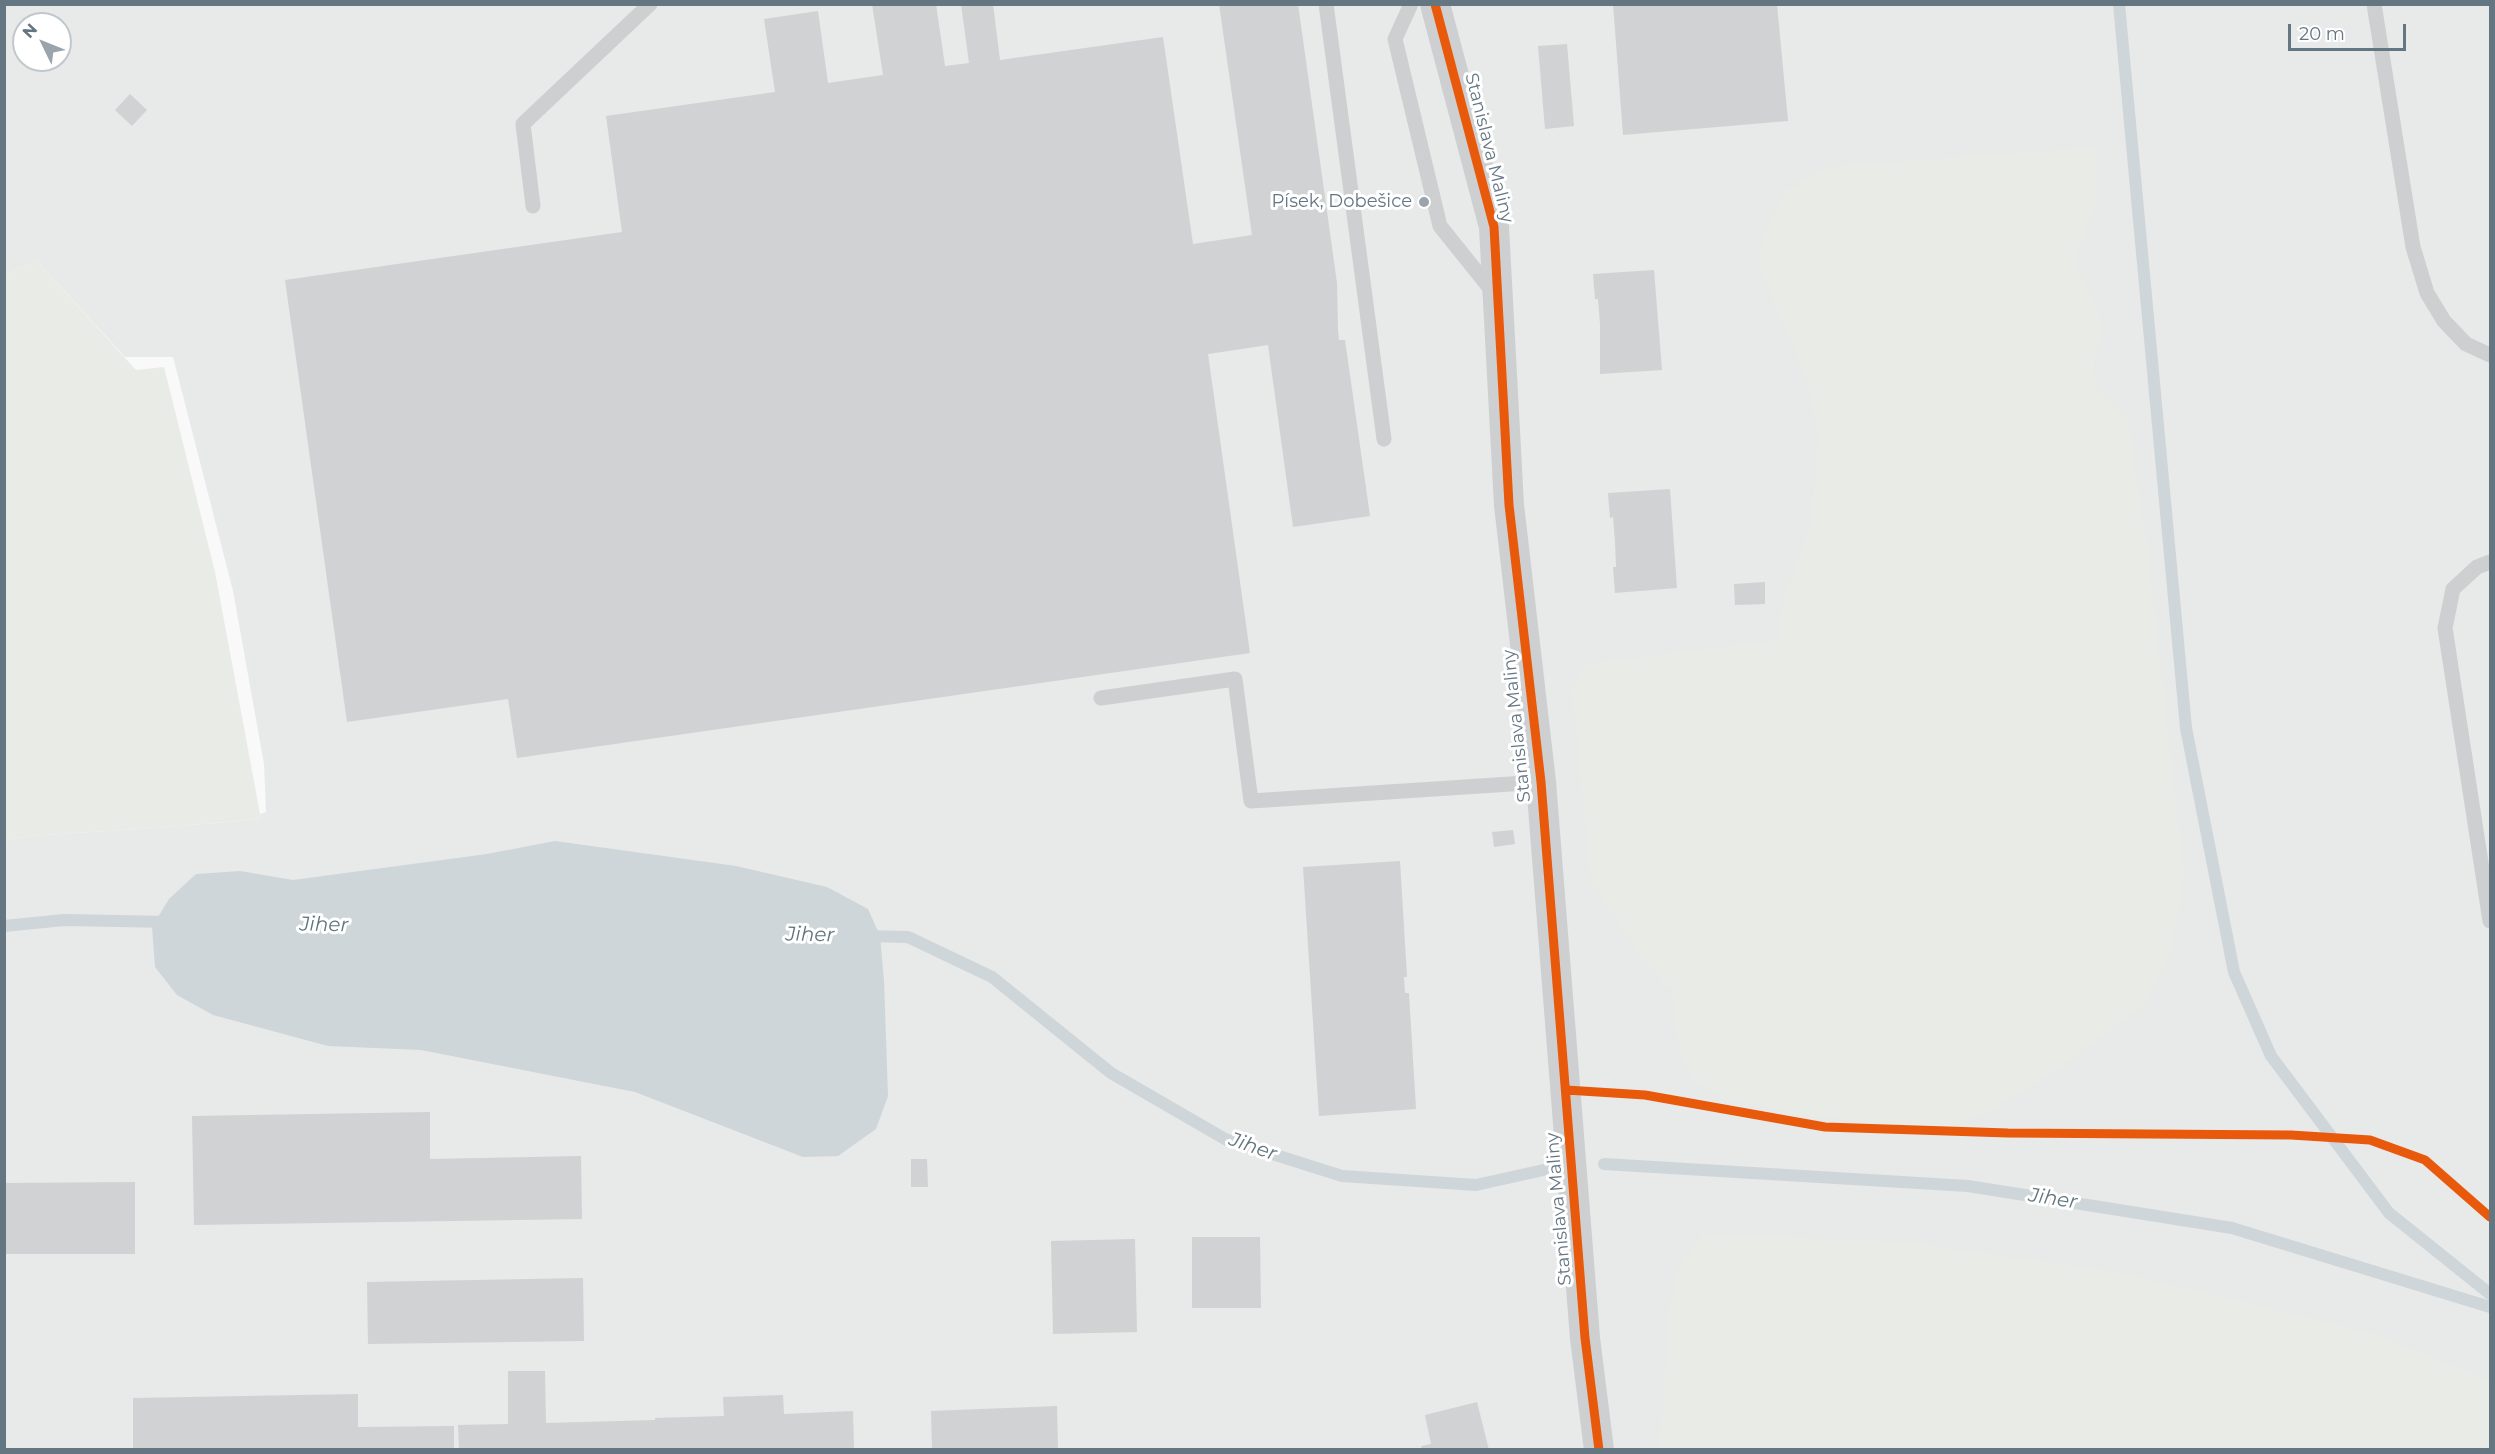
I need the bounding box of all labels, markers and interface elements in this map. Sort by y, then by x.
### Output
north arrow [12,12,72,72]
scale bar [2291,12,2410,50]
text: N [19,20,41,42]
text: 20 m [2299,23,2345,45]
street label: Stanislava Maliny [1460,71,1518,225]
place label: Písek, Dobešice [1271,191,1412,213]
marker: Písek, Dobešice [1417,195,1431,209]
street label: Stanislava Maliny [1498,649,1536,803]
water label: Jiher [299,913,349,937]
water label: Jiher [785,923,835,947]
water label: Jiher [1226,1128,1280,1166]
street label: Stanislava Maliny [1542,1132,1576,1286]
water label: Jiher [2027,1183,2079,1215]

